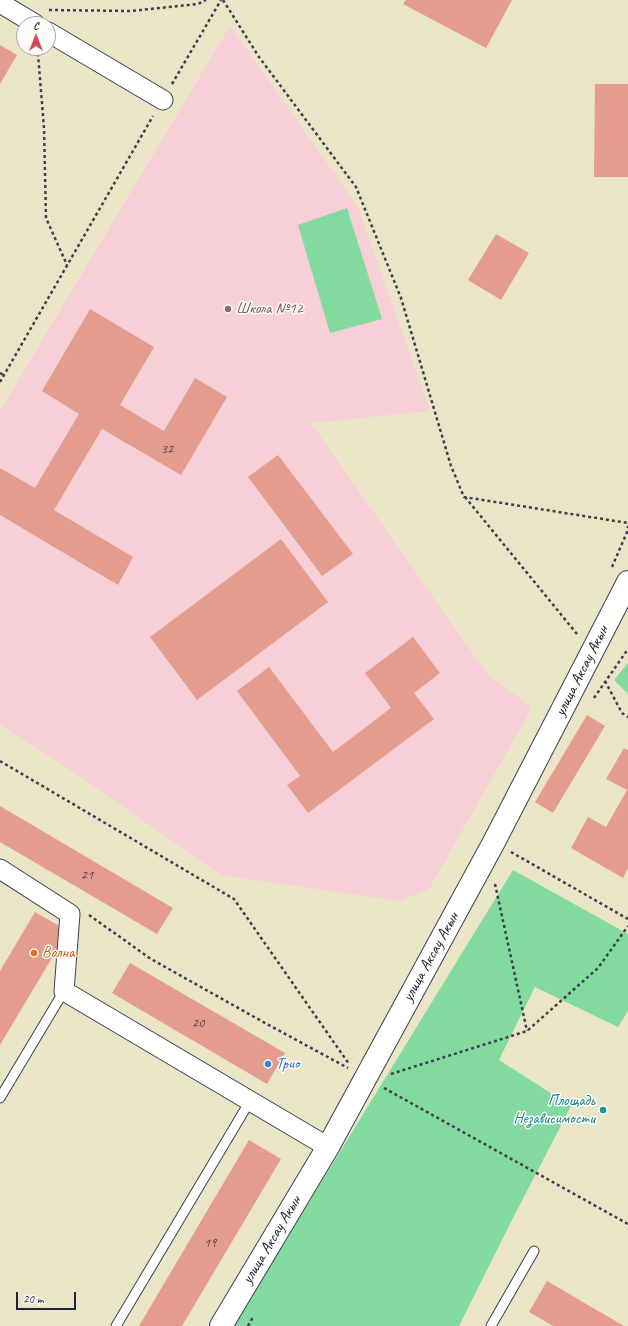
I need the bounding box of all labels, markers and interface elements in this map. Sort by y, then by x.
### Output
north arrow [16,16,56,56]
text: С [33,18,39,32]
place label: Школа №12 [236,299,303,319]
marker: Школа №12 [223,304,233,314]
house number: 32 [161,441,173,457]
street label: улица Аксау Акын [551,622,613,720]
house number: 21 [81,867,93,883]
street label: улица Аксау Акын [399,909,463,1005]
place label: Волна [42,943,74,963]
marker: Волна [29,948,39,958]
house number: 20 [192,1015,204,1031]
place label: Трио [276,1054,300,1074]
marker: Трио [263,1059,273,1069]
place label: Площадь Независимости [514,1091,595,1129]
marker: Площадь Независимости [598,1105,608,1115]
street label: улица Аксау Акын [238,1193,306,1287]
house number: 19 [204,1235,216,1251]
scale bar [18,1284,78,1310]
text: 20 m [23,1291,43,1307]

